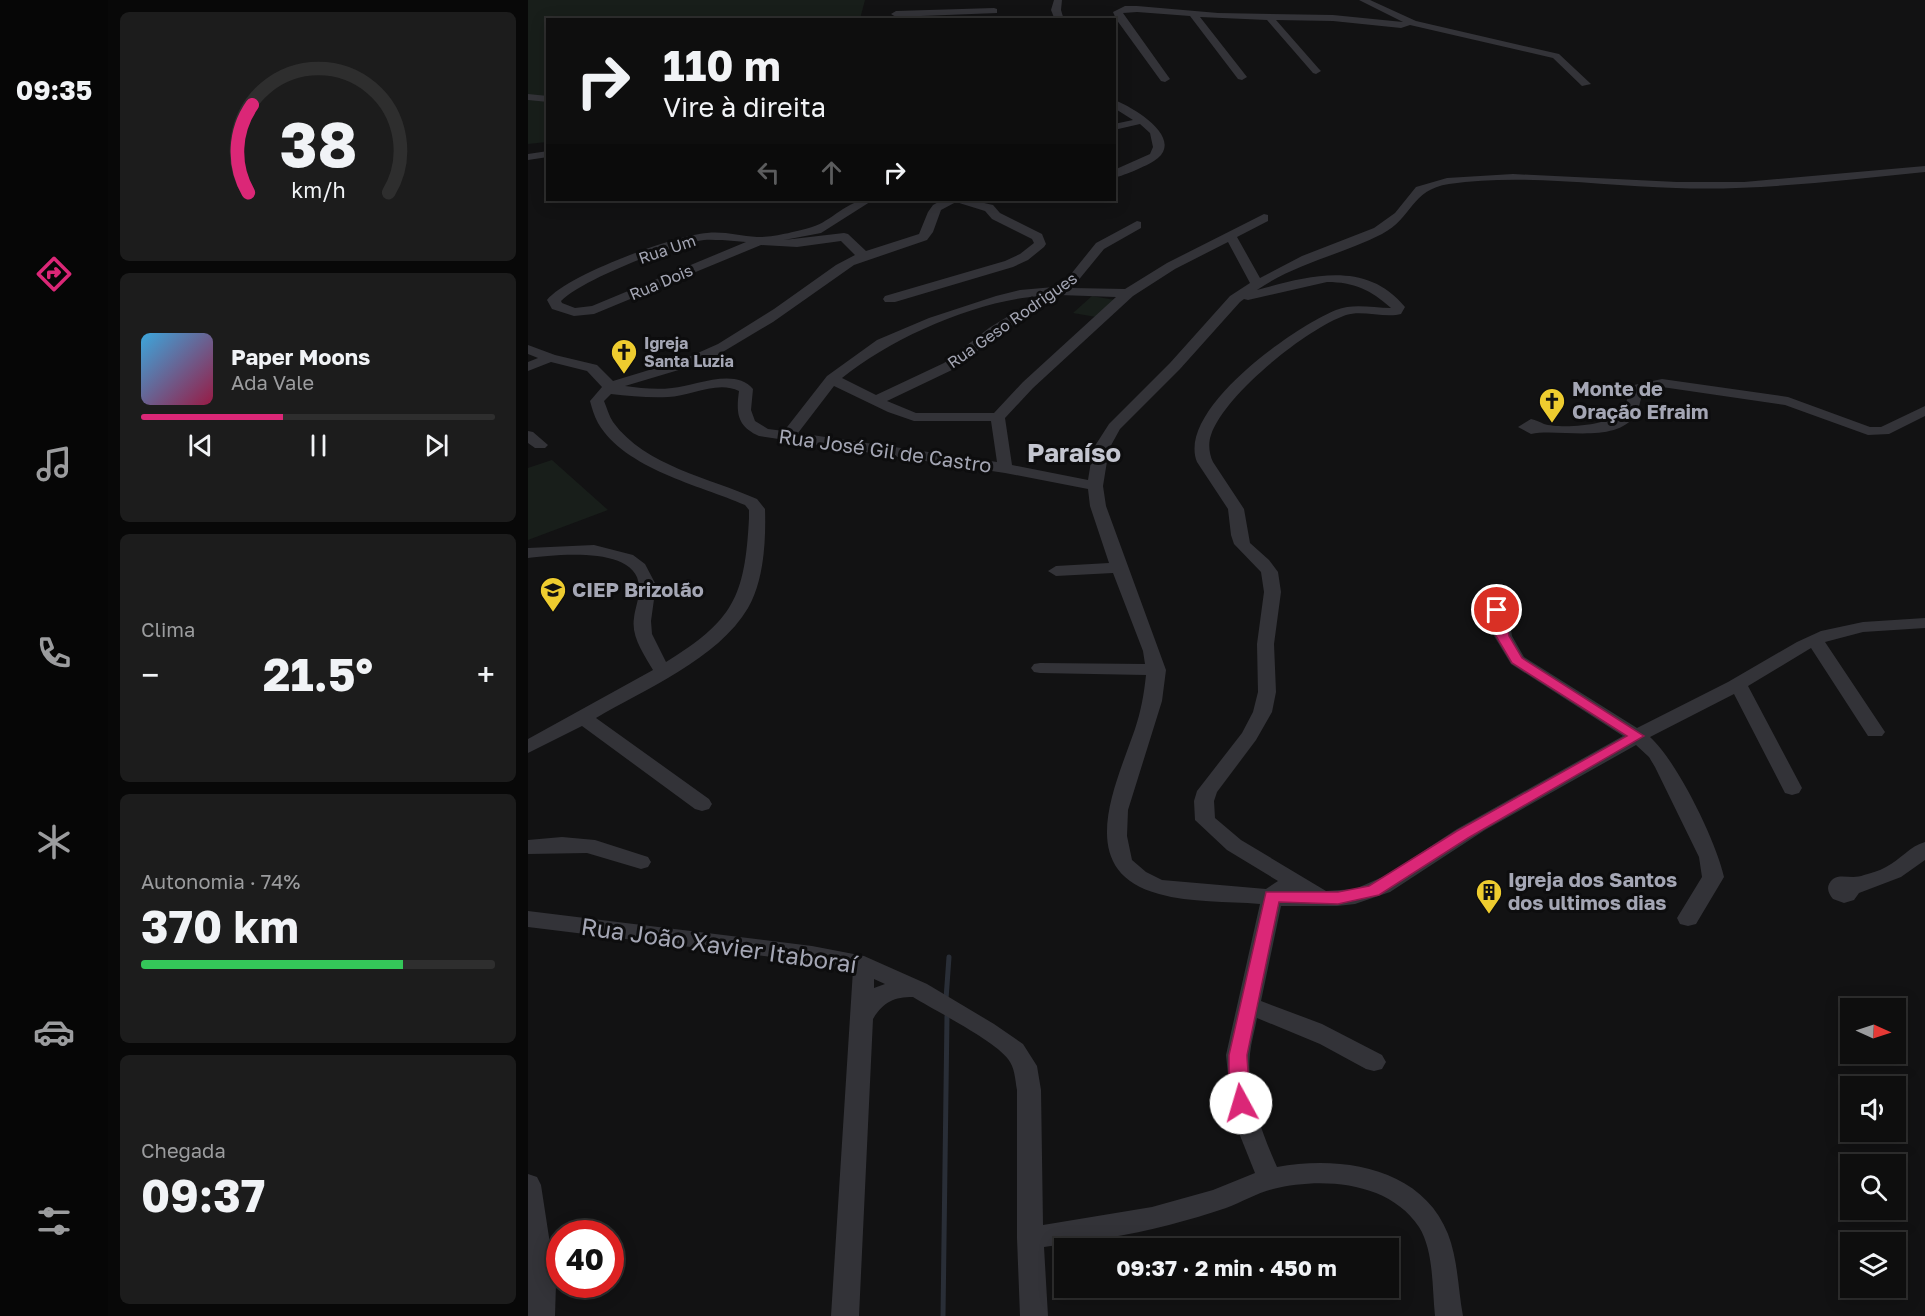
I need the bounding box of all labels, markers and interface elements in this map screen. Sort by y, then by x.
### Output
text: 110 m [663,40,781,90]
icon: right [564,42,642,120]
text: 09:35 [16,74,92,106]
text: Vire à direita [663,91,826,123]
text: 38 [279,107,357,182]
icon: left [752,156,785,189]
icon: ahead [815,156,848,189]
icon: right [878,156,911,189]
text: km/h [291,178,345,204]
street label: Rua Um [636,230,698,268]
icon: directions [33,253,75,295]
street label: Rua Dois [626,260,696,304]
street label: Rua Geso Rodrigues [943,268,1081,372]
place label: Igreja Santa Luzia [644,333,734,371]
church icon: Igreja Santa Luzia [609,337,639,375]
text: Paper Moons [231,343,370,370]
text: Ada Vale [231,370,314,394]
place label: Monte de Oração Efraim [1572,376,1708,423]
church icon: Monte de Oração Efraim [1537,386,1567,424]
street label: Rua José Gil de Castro [777,423,993,477]
icon: previous [184,429,217,462]
icon: pause [302,429,335,462]
icon: next [420,429,453,462]
district label: Paraíso [1027,437,1121,468]
icon: music [33,443,75,485]
school or university icon: CIEP Brizolão [538,575,568,613]
place label: CIEP Brizolão [572,577,704,601]
pin [1471,584,1522,635]
icon: arrive [1480,593,1513,626]
text: Clima [141,617,195,641]
icon: phone [33,632,75,674]
text: 21.5° [263,647,373,701]
text: − [141,655,159,694]
text: + [477,655,495,694]
icon: climate [33,821,75,863]
place label: Igreja dos Santos dos ultimos dias [1508,867,1677,914]
text: Autonomia · 74% [141,869,300,893]
building icon: Igreja dos Santos dos ultimos dias [1474,877,1504,915]
text: 370 km [141,899,299,953]
street label: Rua João Xavier Itaboraí [579,911,861,978]
north arrow [1840,998,1906,1064]
map controls [1840,998,1906,1298]
icon: car [33,1011,75,1053]
position arrow [1209,1071,1273,1135]
button: sound [1840,1076,1906,1142]
text: Chegada [141,1138,226,1162]
button: search [1840,1154,1906,1220]
text: 09:37 [141,1168,265,1222]
icon: filters [33,1200,75,1242]
speed limit sign: 40 [546,1220,624,1298]
button: layers [1840,1232,1906,1298]
text: 09:37 · 2 min · 450 m [1116,1254,1337,1281]

